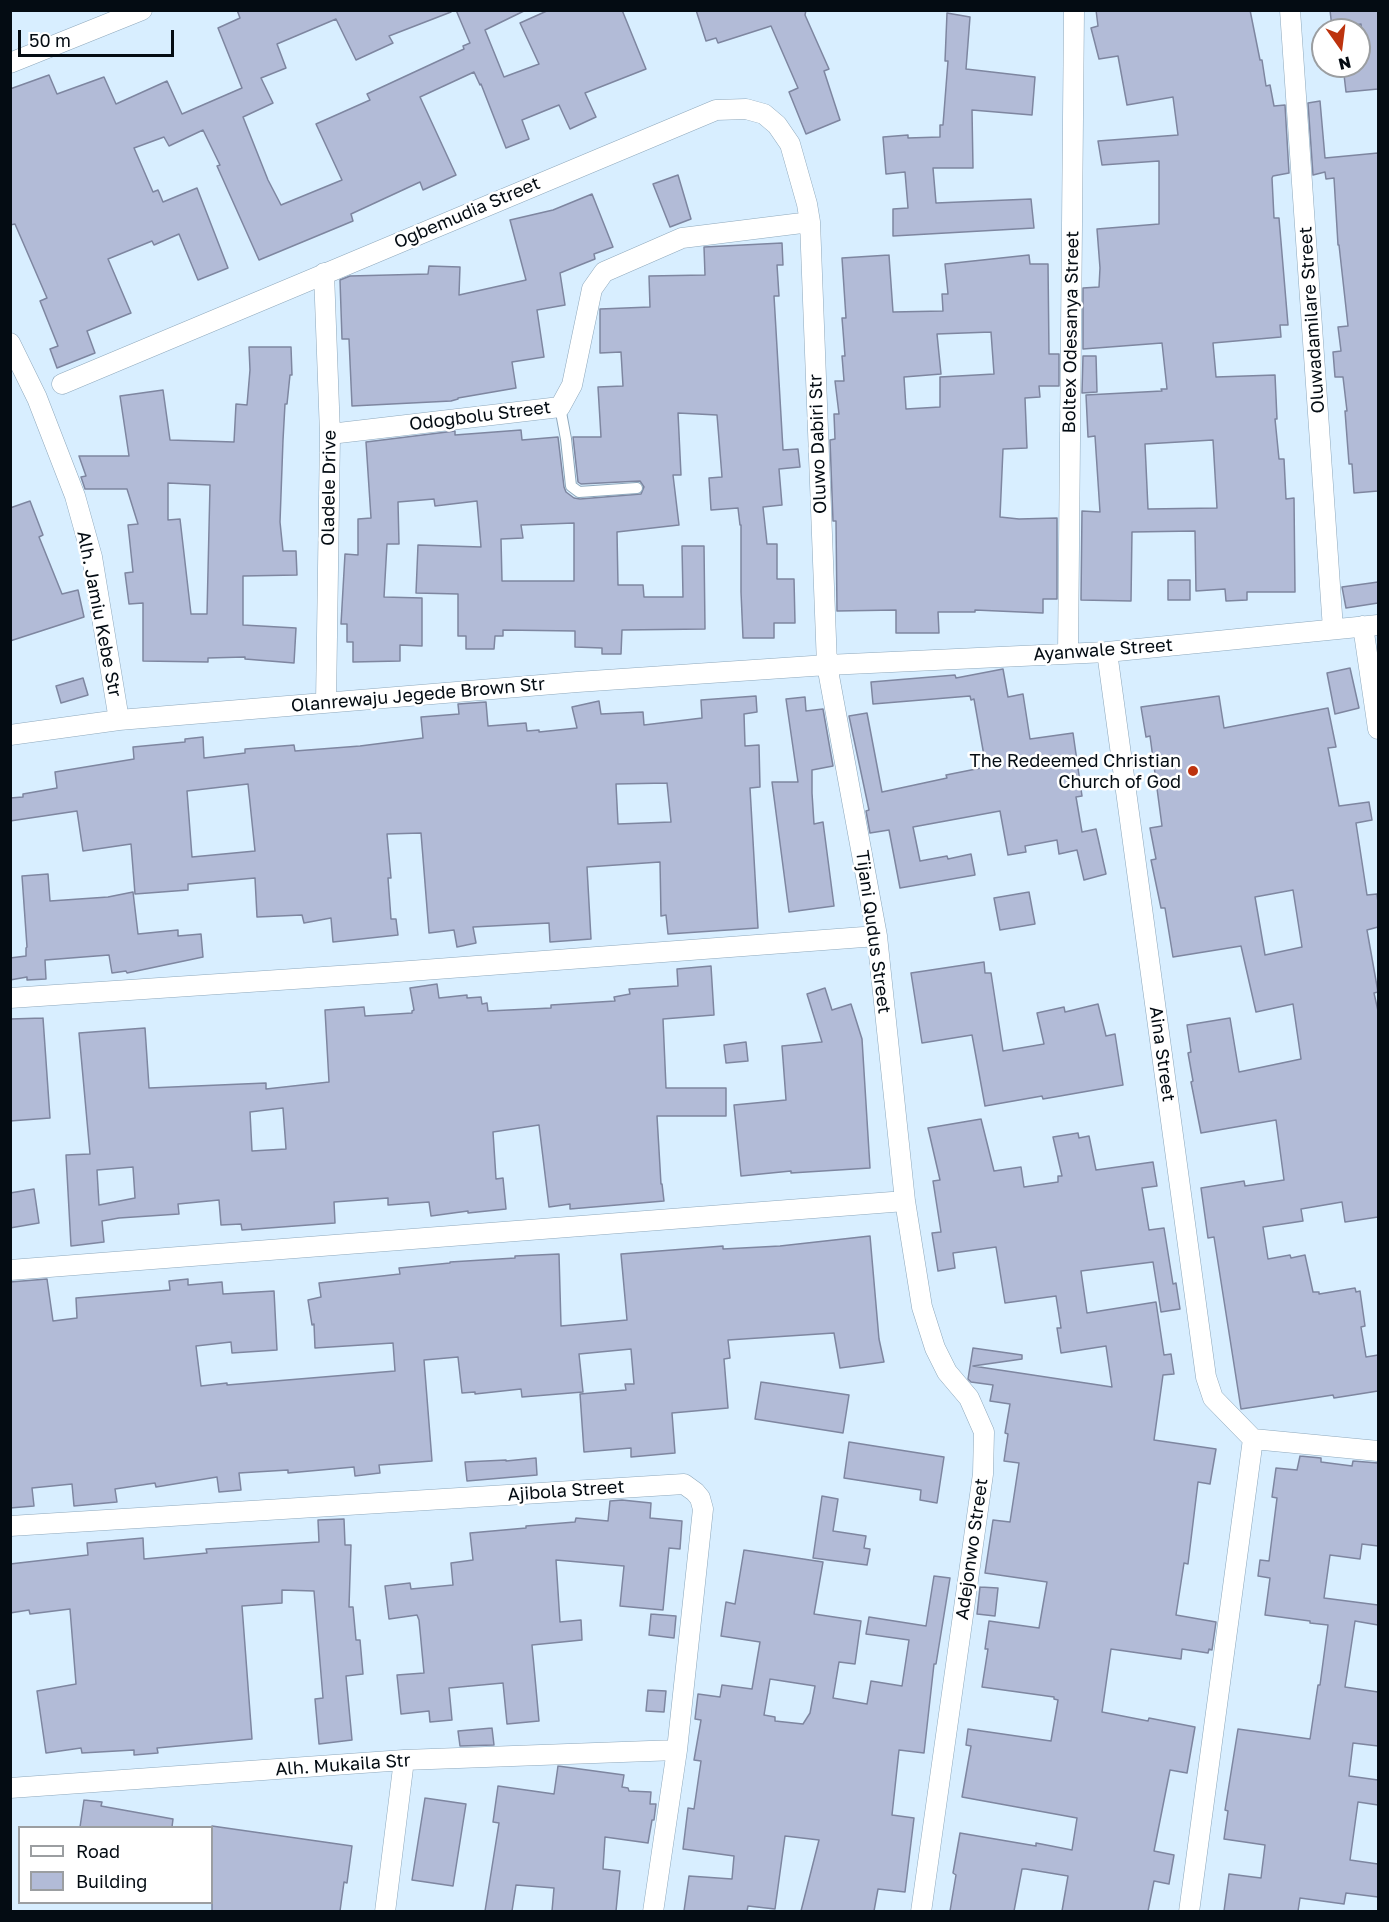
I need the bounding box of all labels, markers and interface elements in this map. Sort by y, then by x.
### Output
scale bar [21,18,177,56]
north arrow [1311,18,1371,78]
text: 50 m [29,29,71,51]
text: N [1337,52,1353,75]
street label: Ogbemudia Street [391,172,543,254]
street label: Oluwadamilare Street [1295,226,1329,414]
street label: Boltex Odesanya Street [1058,230,1084,434]
street label: Oluwo Dabiri Str [805,374,831,514]
street label: Odogbolu Street [408,397,552,435]
street label: Oladele Drive [317,430,341,546]
street label: Alh. Jamiu Kebe Str [72,529,126,699]
street label: Ayanwale Street [1033,634,1173,666]
street label: Olanrewaju Jegede Brown Str [290,673,546,717]
place label: The Redeemed Christian Church of God [969,750,1181,792]
marker: The Redeemed Christian Church of God [1186,764,1200,778]
street label: Tijani Qudus Street [851,849,895,1015]
street label: Aina Street [1145,1005,1179,1103]
street label: Ajibola Street [507,1476,625,1506]
street label: Adejonwo Street [951,1477,993,1621]
street label: Alh. Mukaila Str [275,1749,411,1781]
legend [18,1826,213,1904]
text: Road [76,1840,120,1862]
text: Building [76,1870,147,1892]

